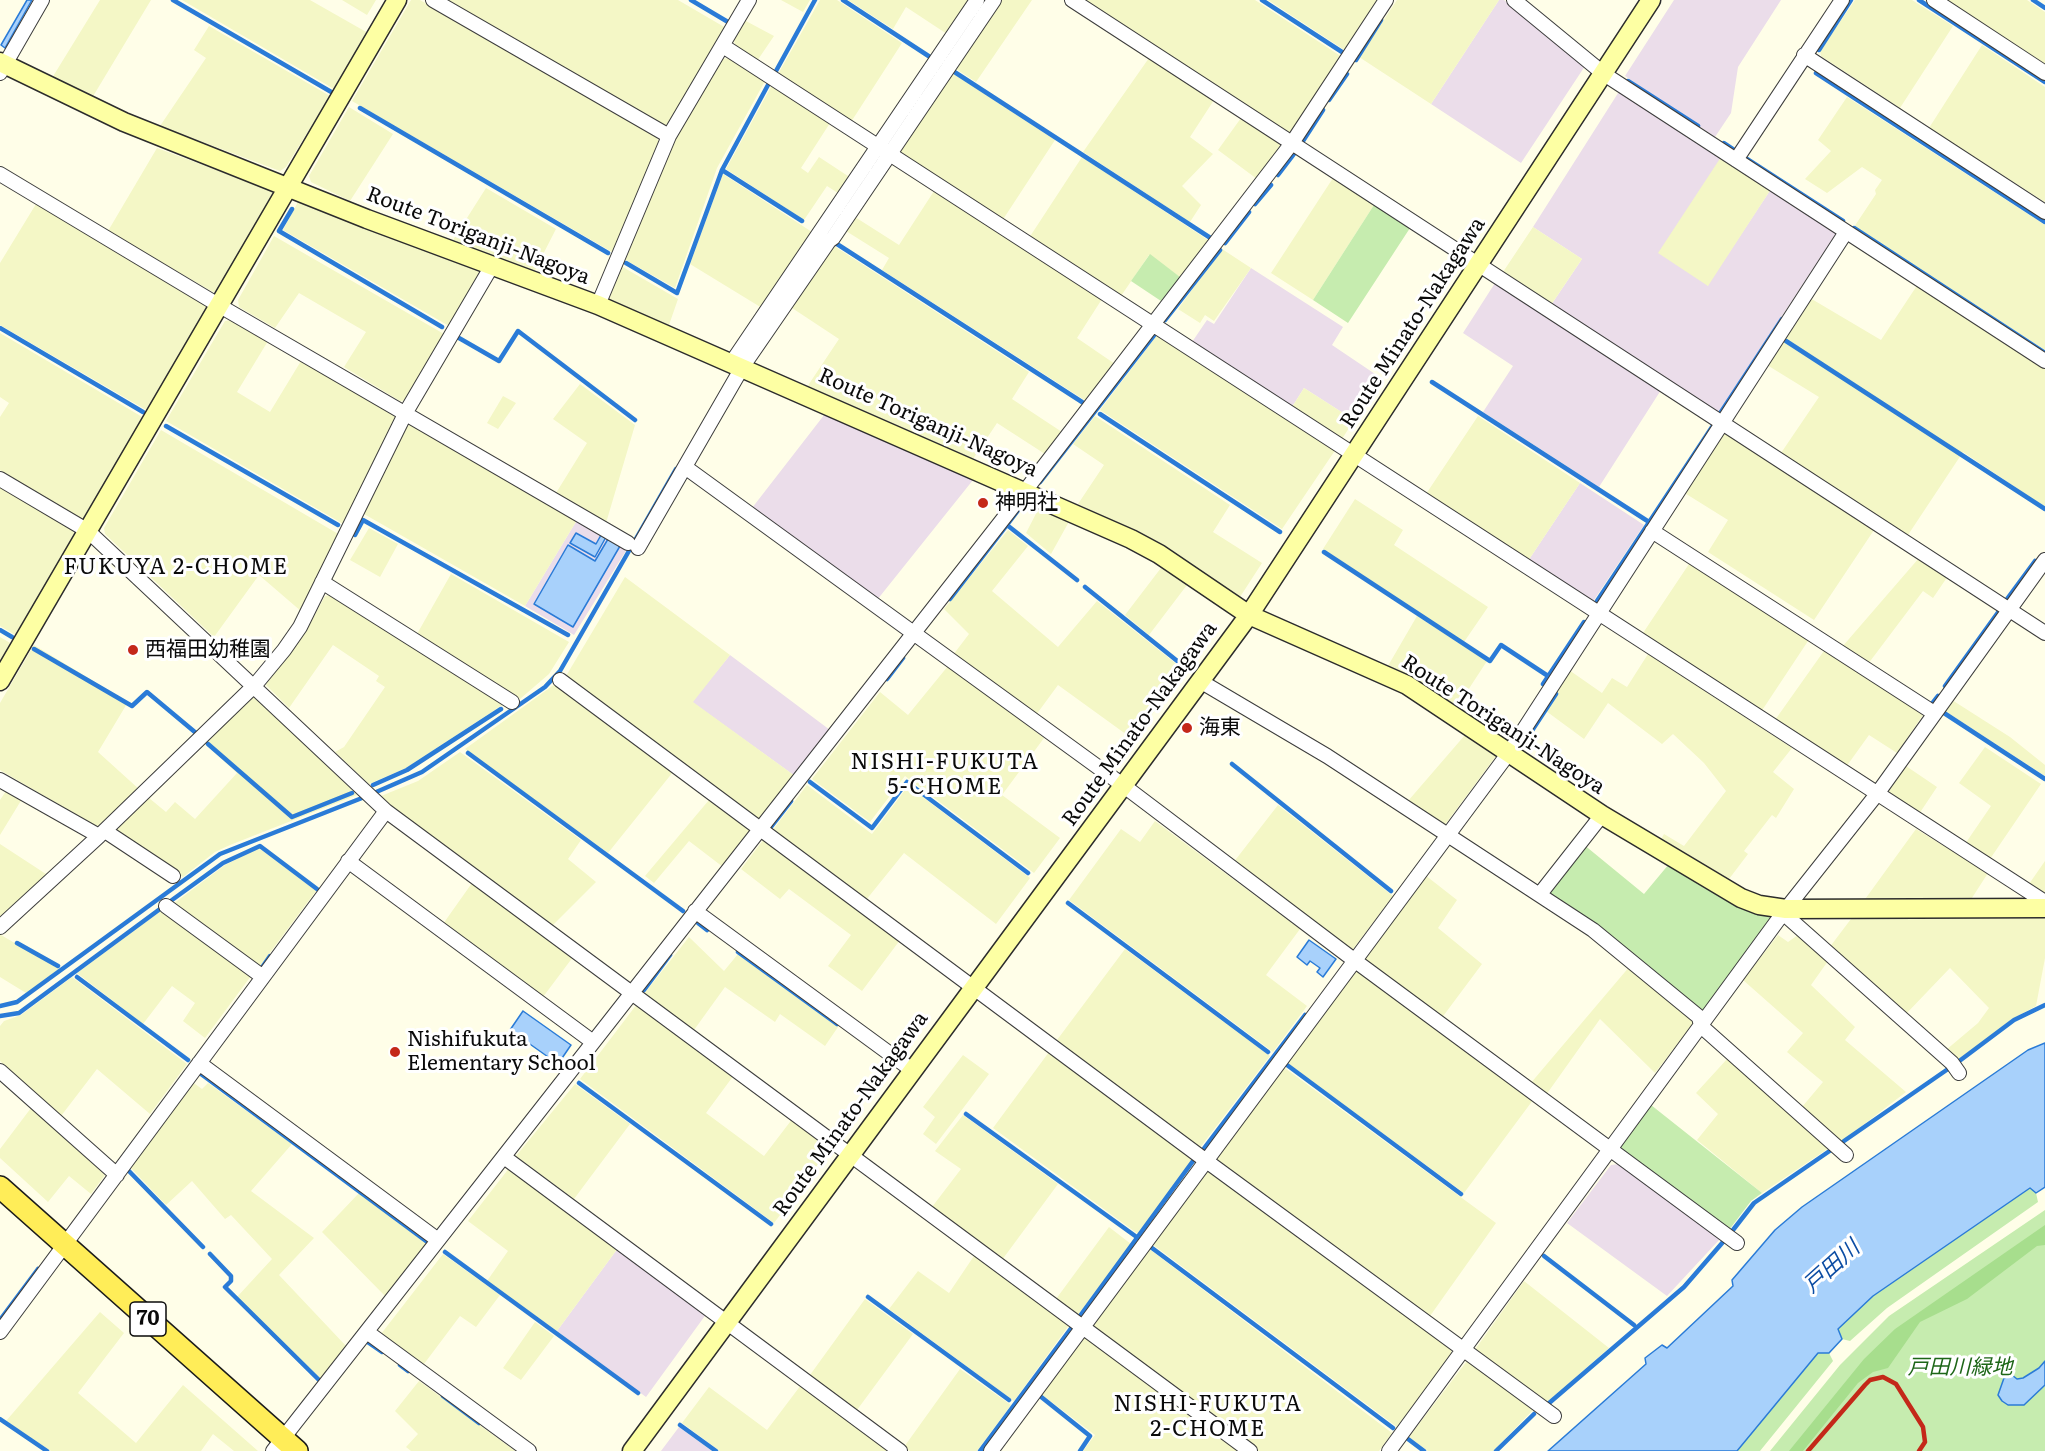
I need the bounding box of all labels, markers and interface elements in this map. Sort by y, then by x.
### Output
street label: Route Toriganji-Nagoya [363,182,593,290]
street label: Route Minato-Nakagawa [1335,213,1491,433]
street label: Route Toriganji-Nagoya [814,363,1042,483]
place label: 神明社 [995,490,1058,516]
marker: 神明社 [976,496,990,510]
district label: FUKUYA 2-CHOME [63,555,289,581]
street label: Route Minato-Nakagawa [1057,617,1223,831]
place label: 西福田幼稚園 [145,637,271,663]
marker: 西福田幼稚園 [126,643,140,657]
street label: Route Toriganji-Nagoya [1397,650,1609,800]
place label: 海東 [1199,715,1241,741]
marker: 海東 [1180,721,1194,735]
district label: NISHI-FUKUTA 5-CHOME [850,750,1040,802]
street label: Route Minato-Nakagawa [768,1007,934,1221]
place label: Nishifukuta Elementary School [407,1027,596,1077]
marker: Nishifukuta Elementary School [388,1045,402,1059]
water label: 戸田川 [1799,1235,1865,1299]
road number: 70 [130,1302,166,1336]
park label: 戸田川緑地 [1908,1355,2012,1381]
district label: NISHI-FUKUTA 2-CHOME [1113,1392,1303,1444]

